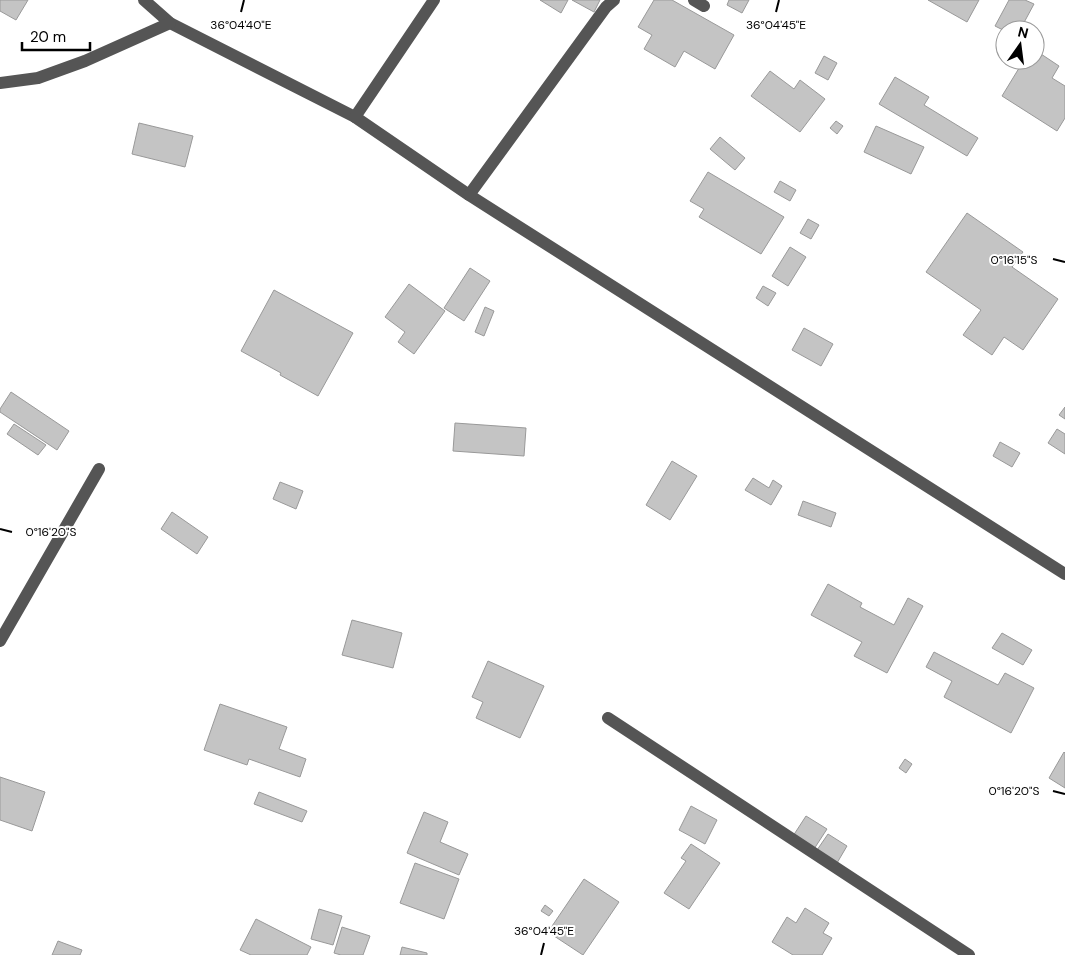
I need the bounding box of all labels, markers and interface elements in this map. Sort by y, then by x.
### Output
text: 36°04'40"E [210,17,272,33]
text: 36°04'45"E [746,17,806,33]
scale bar [22,20,90,52]
north arrow [995,20,1045,70]
text: N [1016,22,1030,42]
text: 20 m [30,27,66,47]
text: 0°16'15"S [991,252,1037,268]
text: 0°16'20"S [26,524,77,540]
text: 0°16'20"S [989,783,1040,799]
text: 36°04'45"E [514,923,574,939]

